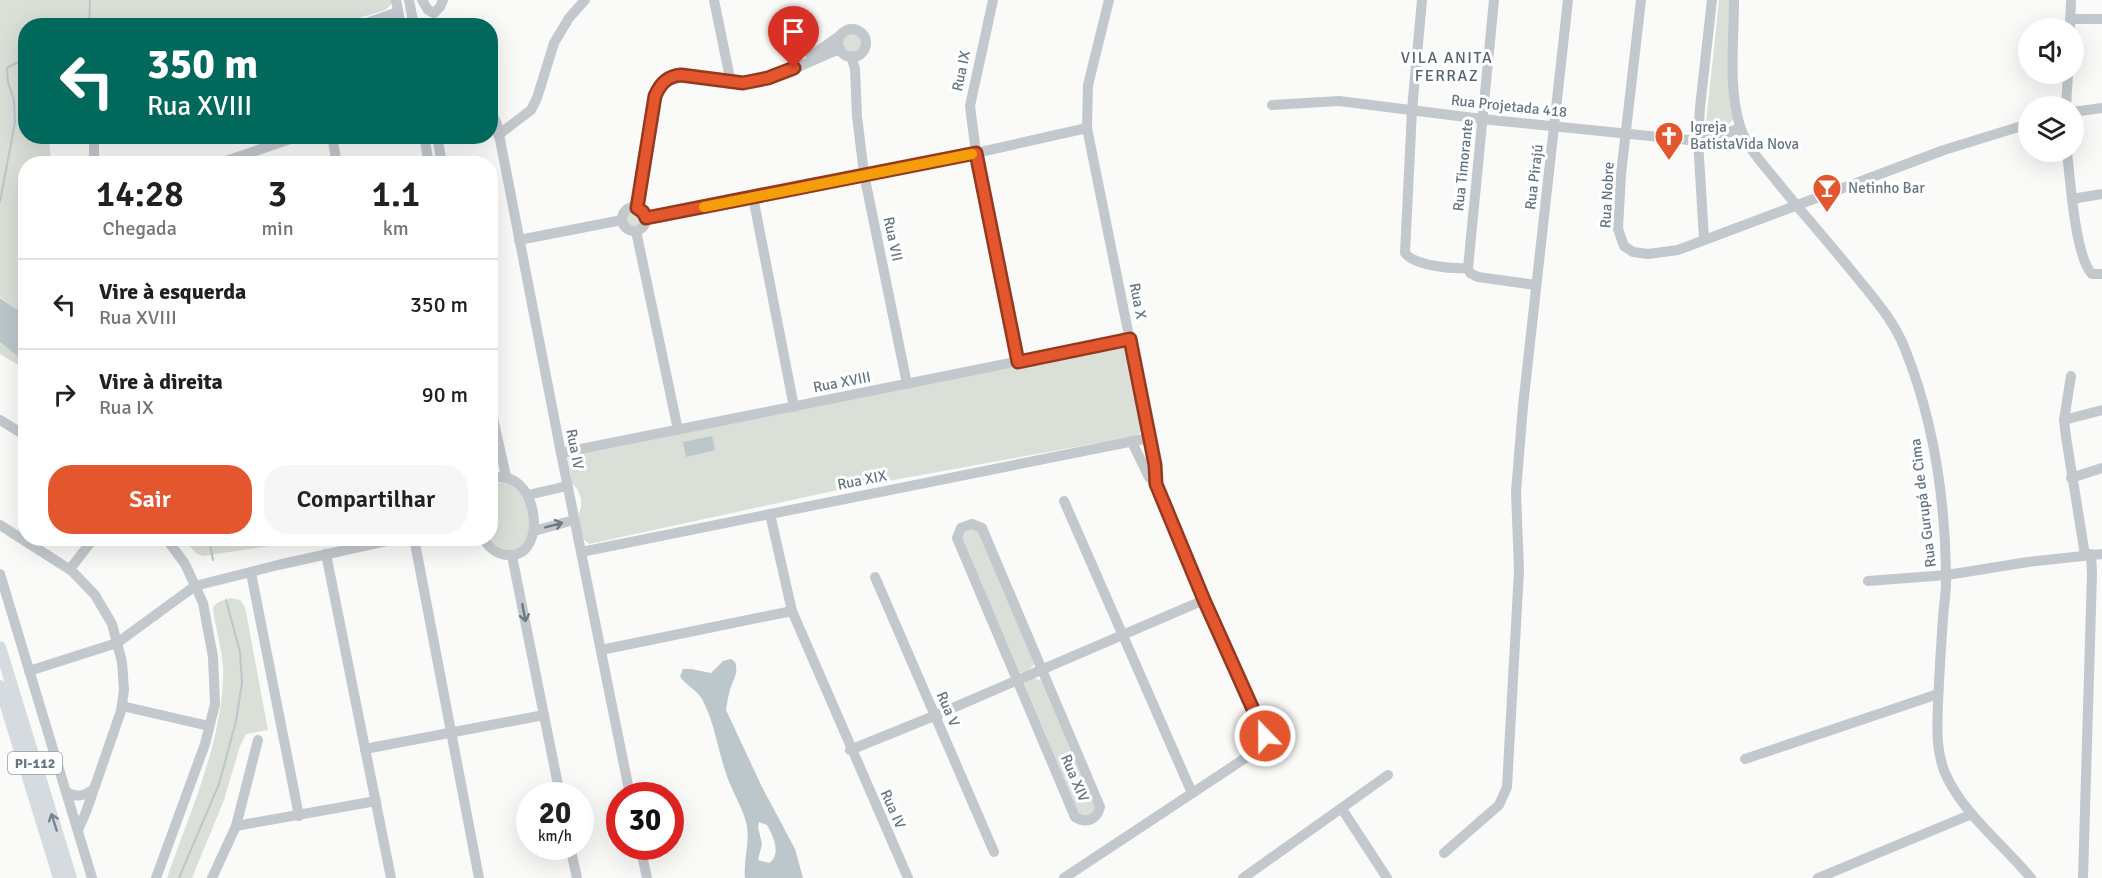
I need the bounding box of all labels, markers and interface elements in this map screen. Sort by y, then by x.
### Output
pin [768,6,819,68]
icon: arrive [777,15,810,48]
map controls [2018,18,2084,162]
button: sound [2018,18,2084,84]
text: 350 m [147,39,258,90]
icon: left [48,42,126,120]
district label: VILA ANITA FERRAZ [1401,48,1493,86]
street label: Rua IX [948,49,974,93]
text: Rua XVIII [147,90,252,123]
street label: Rua Projetada 418 [1450,91,1568,121]
button: layers [2018,96,2084,162]
street label: Rua Timorante [1449,118,1477,212]
place label: Igreja BatistaVida Nova [1690,118,1799,153]
church icon: Igreja BatistaVida Nova [1653,120,1685,162]
street label: Rua Pirajú [1521,143,1547,211]
street label: Rua Nobre [1596,161,1618,229]
text: 14:28 [96,172,184,217]
text: 3 [268,172,287,217]
text: 1.1 [371,172,420,217]
bar icon: Netinho Bar [1811,172,1843,214]
place label: Netinho Bar [1848,179,1925,197]
street label: Rua VII [879,215,907,263]
text: Chegada [103,216,177,241]
text: min [261,216,294,241]
text: km [383,216,409,241]
text: Vire à esquerda [99,278,246,305]
street label: Rua X [1126,281,1150,321]
icon: left [48,288,81,321]
text: 350 m [410,291,468,318]
text: Rua XVIII [99,305,177,330]
text: Vire à direita [99,368,223,395]
street label: Rua XVIII [812,368,872,396]
icon: right [48,378,81,411]
text: 90 m [422,381,468,408]
text: Rua IX [99,395,154,420]
street label: Rua IV [562,427,588,471]
street label: Rua Gurupá de Cima [1906,438,1940,568]
button: Sair [48,465,252,534]
button: Compartilhar [264,465,468,534]
street label: Rua XIX [836,466,888,494]
one-way arrow [544,519,563,531]
one-way arrow [519,603,530,622]
street label: Rua V [933,689,964,730]
position arrow [1233,704,1297,768]
road number: PI-112 [8,752,62,774]
street label: Rua XIV [1057,752,1093,805]
speed limit sign: 30 [606,782,684,860]
street label: Rua IV [876,787,910,832]
text: 20 [539,795,571,832]
one-way arrow [48,813,59,832]
text: km/h [538,827,572,845]

